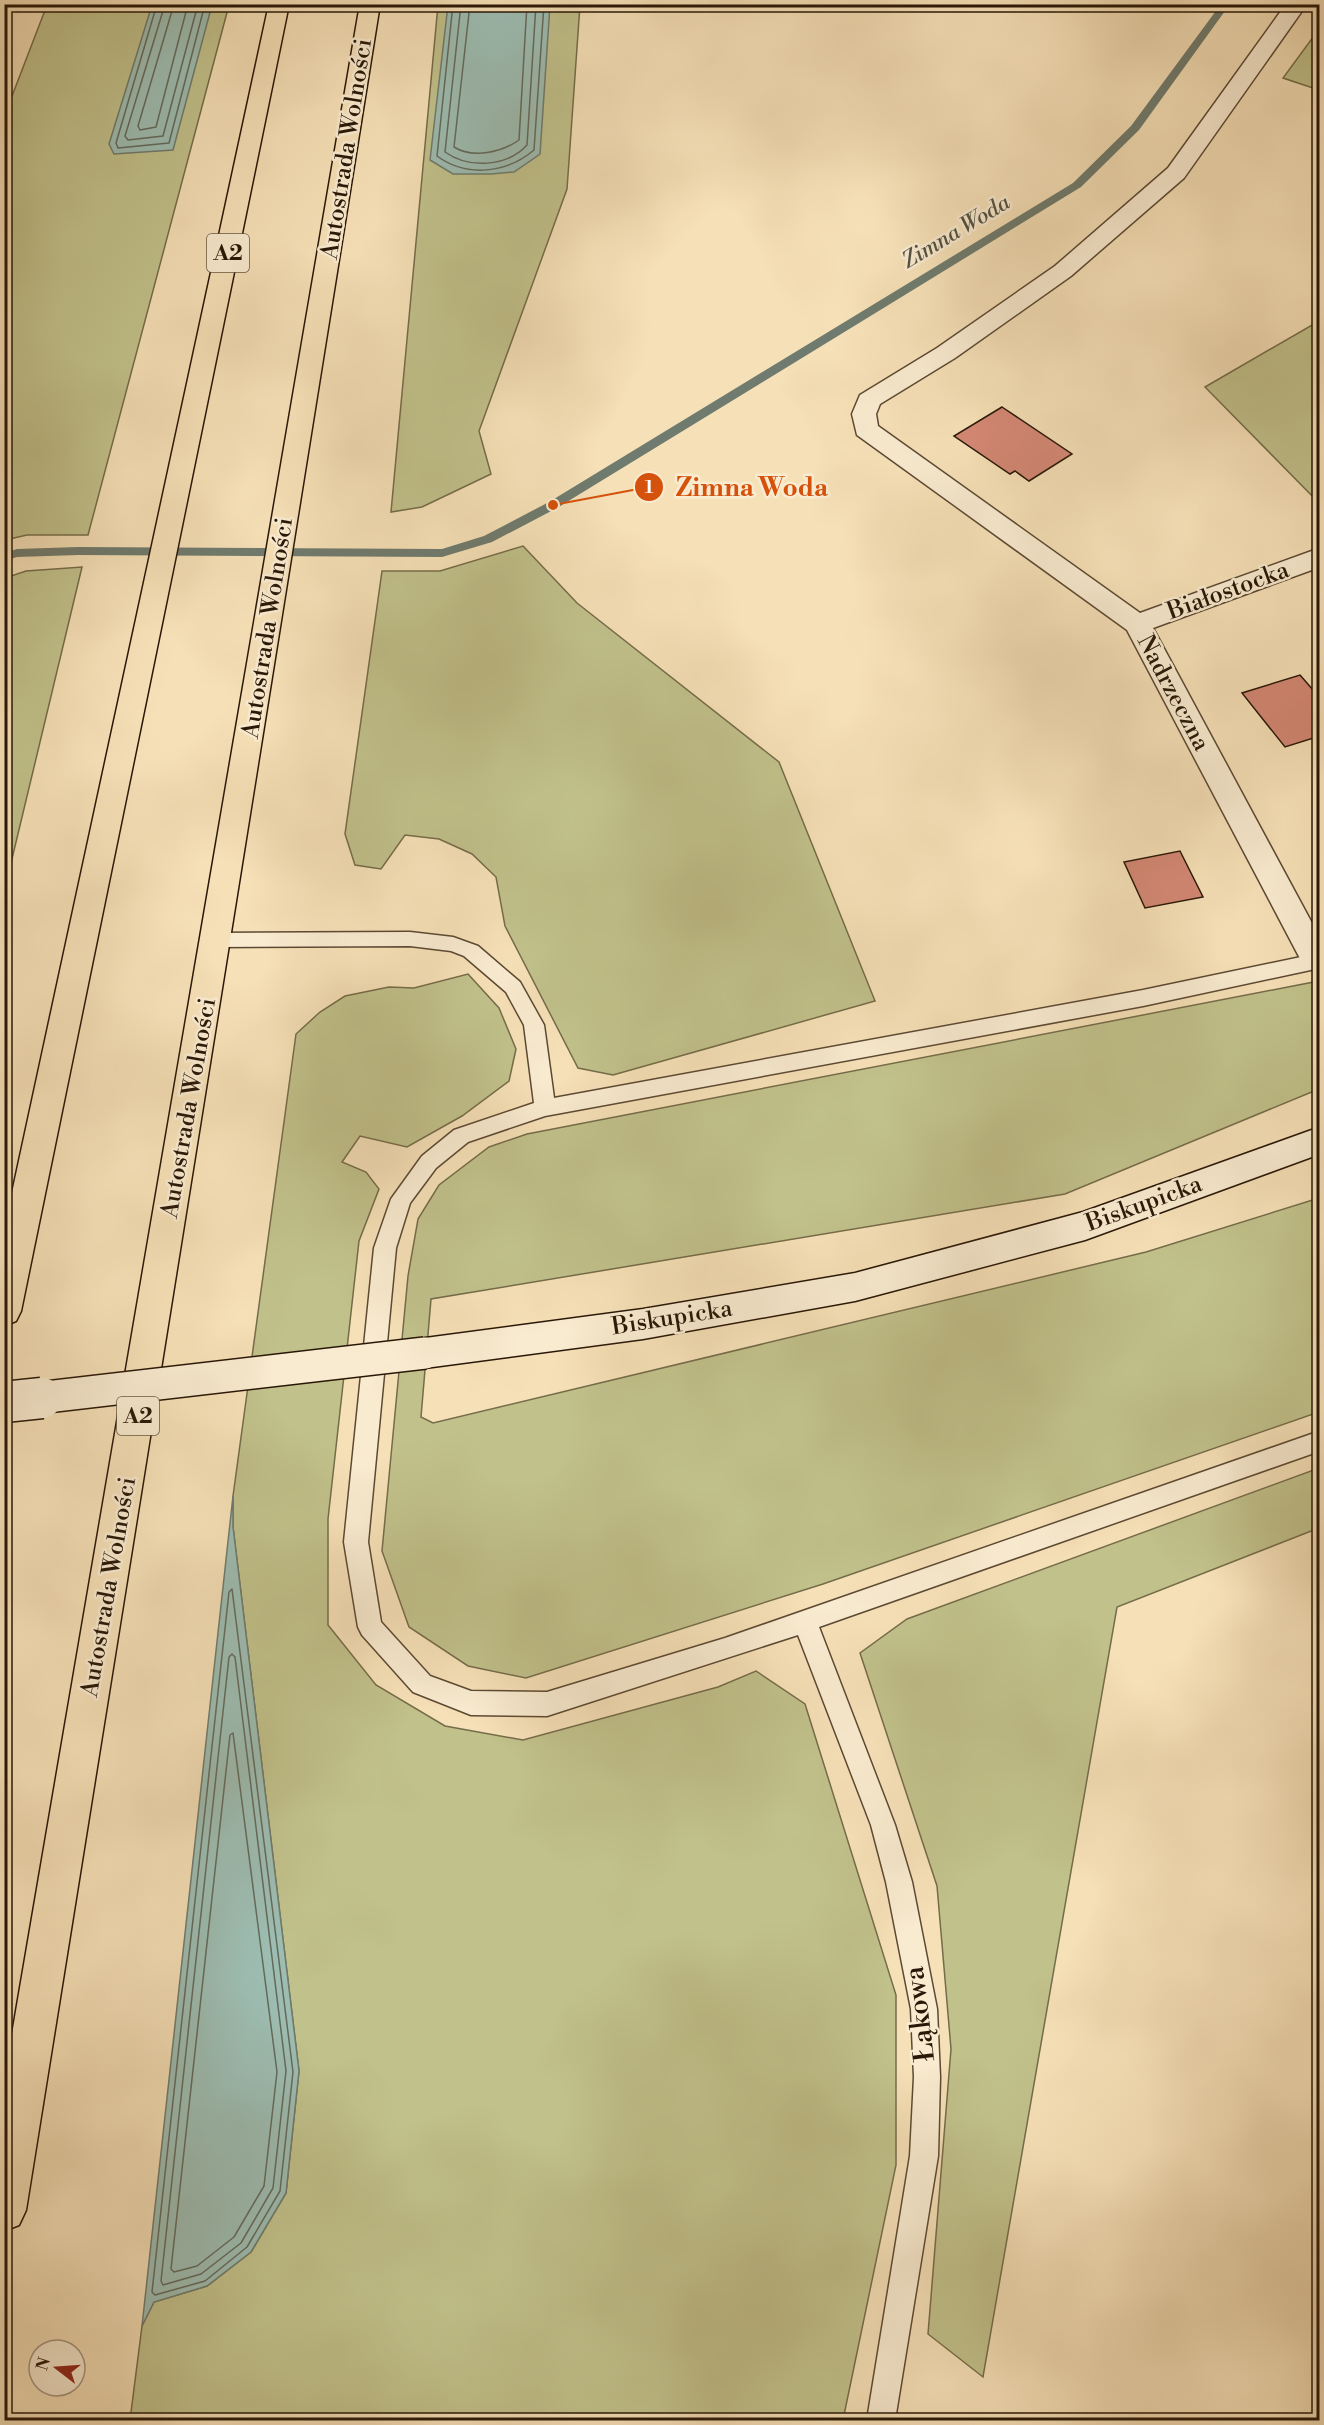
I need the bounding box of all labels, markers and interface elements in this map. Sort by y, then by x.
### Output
street label: Autostrada Wolności [315,36,379,262]
water label: Zimna Woda [897,189,1016,275]
road number: A2 [207,234,249,272]
callout: Zimna Woda [634,465,840,509]
text: Zimna Woda [676,472,829,504]
text: 1 [645,476,654,499]
street label: Autostrada Wolności [236,515,300,741]
street label: Białostocka [1162,555,1294,627]
street label: Nadrzeczna [1130,630,1217,757]
street label: Autostrada Wolności [155,995,223,1221]
street label: Biskupicka [1081,1169,1207,1239]
street label: Biskupicka [609,1294,735,1342]
road number: A2 [117,1397,159,1435]
street label: Autostrada Wolności [75,1474,143,1700]
street label: Łąkowa [897,1963,943,2064]
north arrow [27,2338,87,2398]
text: N [32,2355,55,2373]

